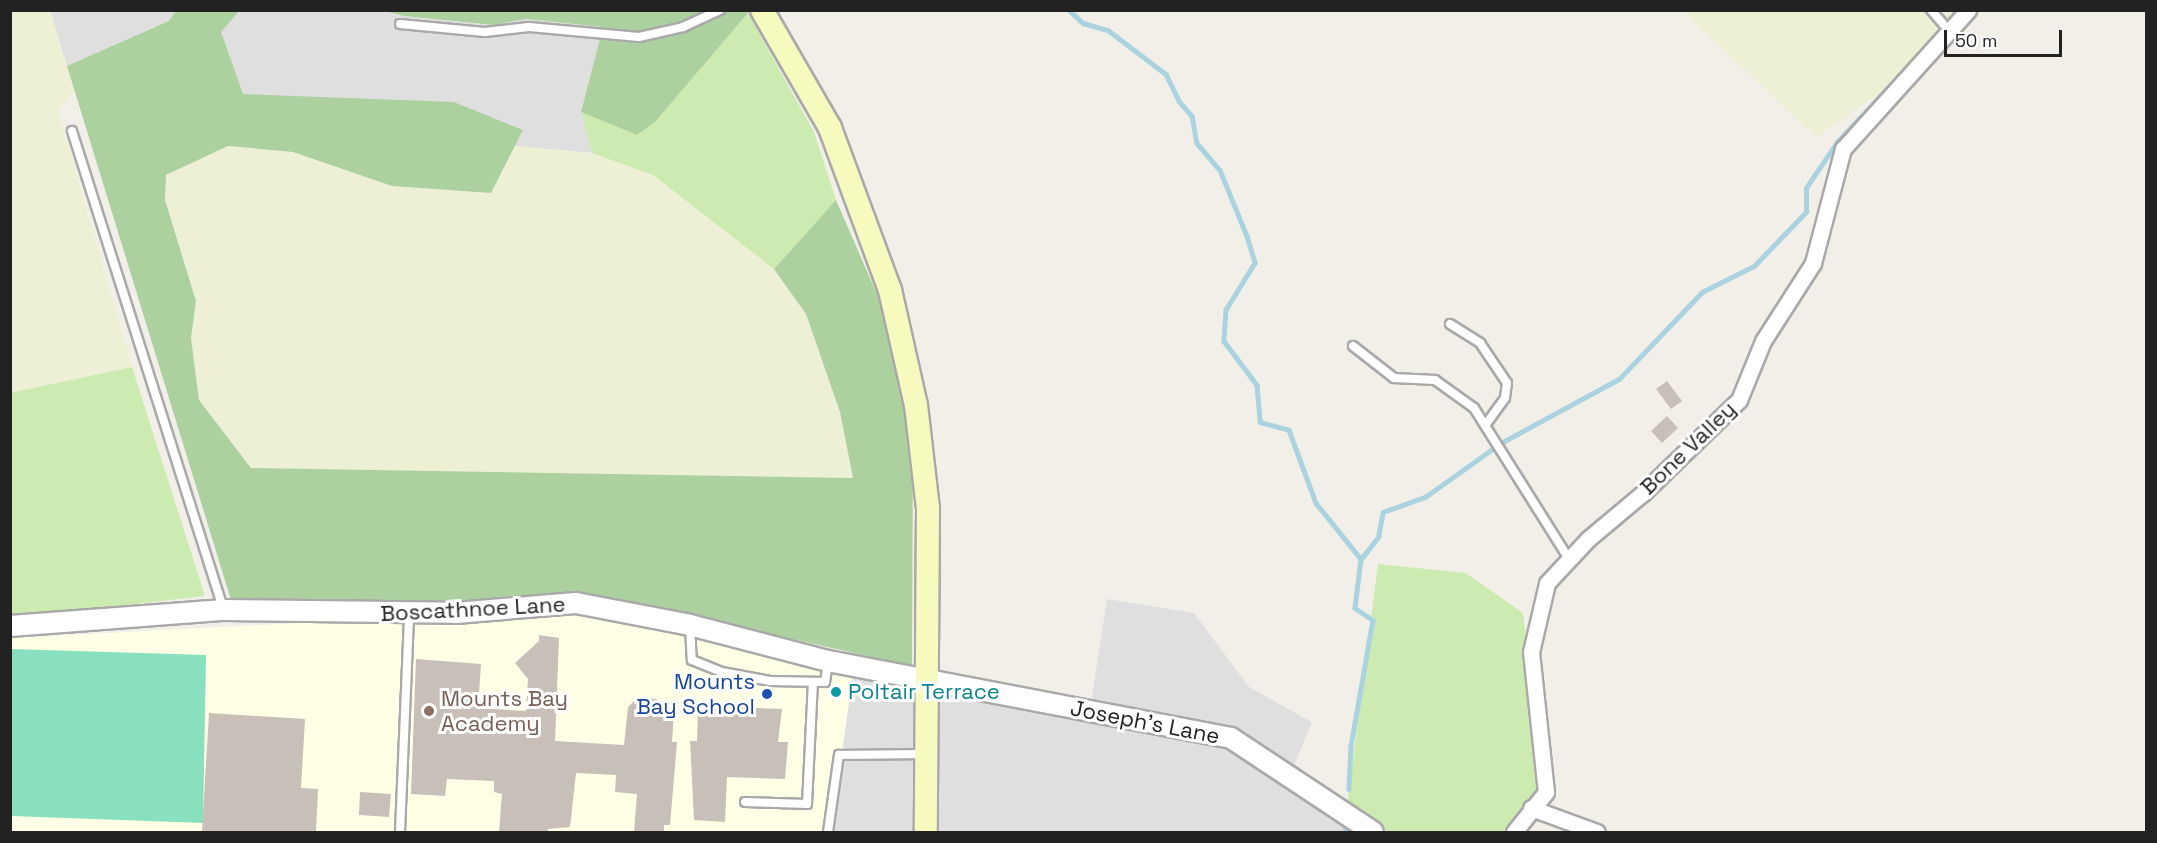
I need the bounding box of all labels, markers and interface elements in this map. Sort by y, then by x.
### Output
scale bar [1947,18,2066,56]
text: 50 m [1955,29,1997,52]
street label: Bone Valley [1635,396,1741,500]
street label: Boscathnoe Lane [380,591,566,627]
place label: Mounts Bay School [636,668,755,720]
place label: Poltair Terrace [848,679,1000,705]
place label: Mounts Bay Academy [441,685,568,736]
marker: Poltair Terrace [829,685,843,699]
marker: Mounts Bay School [760,687,774,701]
street label: Joseph's Lane [1068,695,1222,749]
marker: Mounts Bay Academy [422,704,436,718]

